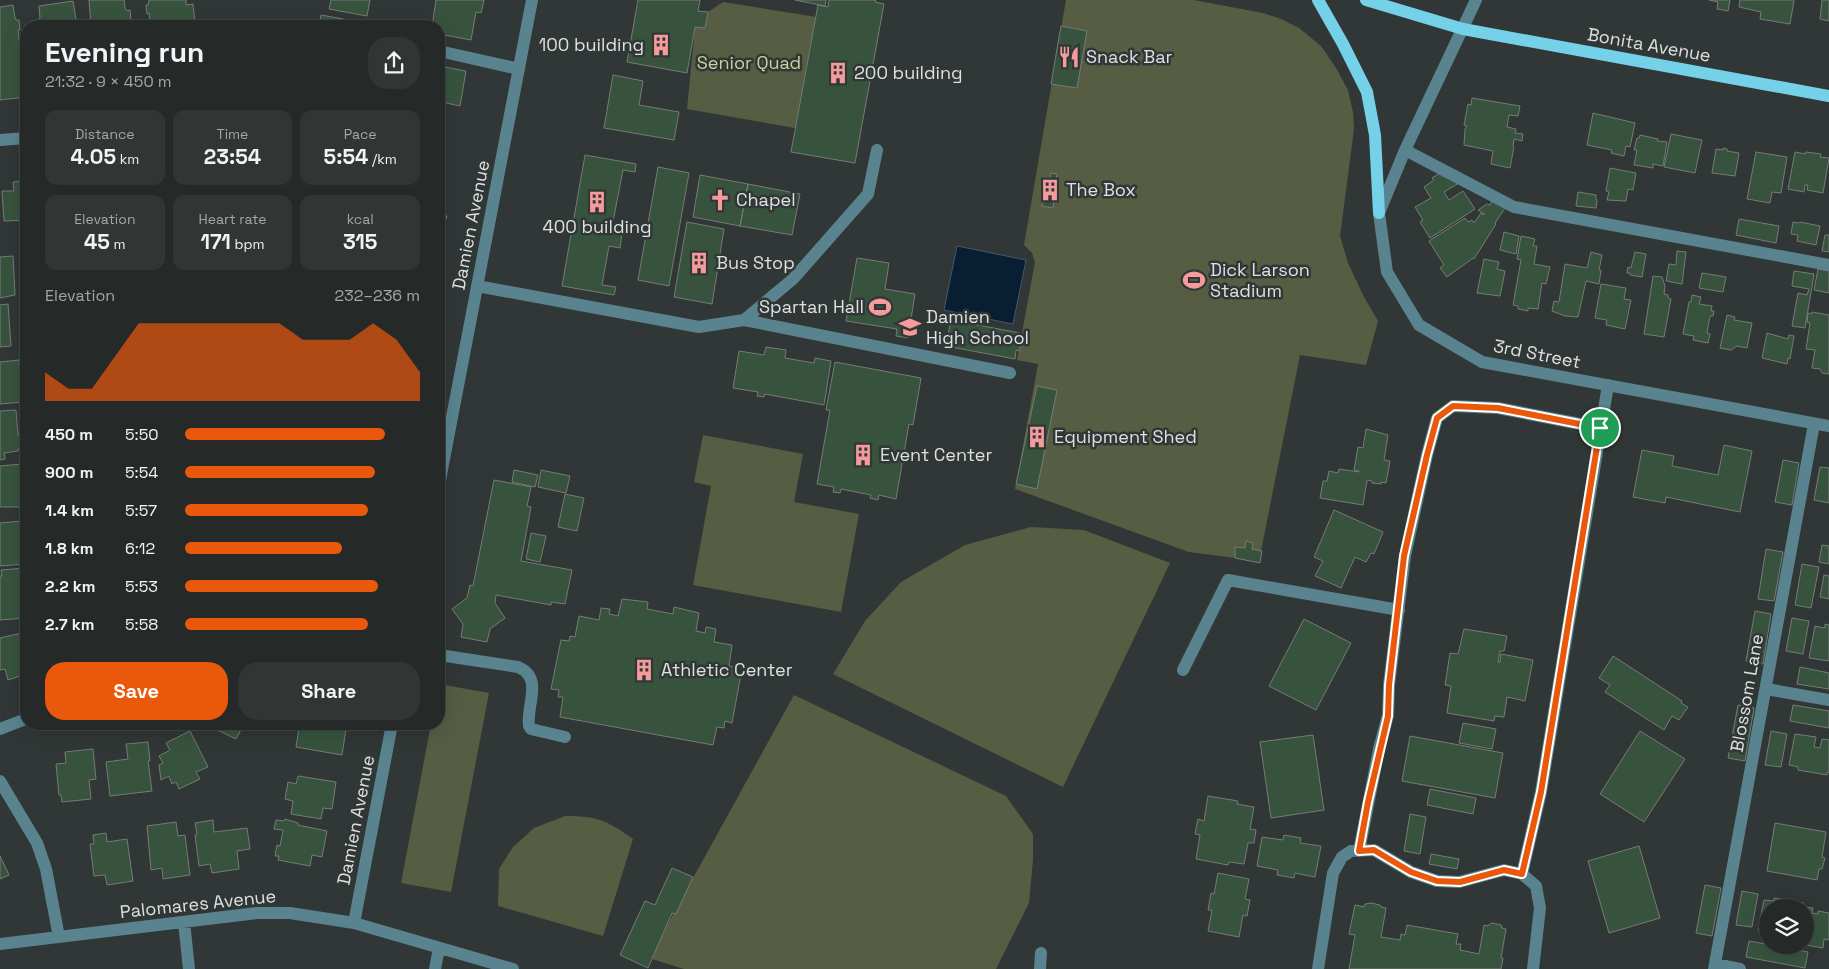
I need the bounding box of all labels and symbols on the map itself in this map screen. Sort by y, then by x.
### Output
street label: Bonita Avenue [1586,22,1713,67]
building icon: 100 building [648,32,674,58]
place label: 100 building [539,33,644,56]
restaurant icon: Snack Bar [1056,44,1082,70]
place label: Snack Bar [1086,45,1172,68]
park label: Senior Quad [697,51,801,74]
building icon: 200 building [825,60,851,86]
place label: 200 building [854,61,963,84]
street label: Damien Avenue [447,158,494,292]
building icon: The Box [1037,177,1063,203]
place label: The Box [1066,178,1136,201]
church icon: Chapel [707,187,733,213]
place label: Chapel [736,188,796,211]
building icon: 400 building [584,189,610,215]
place label: 400 building [543,215,651,238]
building icon: Bus Stop [686,250,712,276]
place label: Bus Stop [716,251,795,274]
place label: Dick Larson Stadium [1210,258,1310,302]
sports icon: Dick Larson Stadium [1181,267,1207,293]
sports icon: Spartan Hall [867,294,893,320]
place label: Spartan Hall [759,295,864,318]
place label: Damien High School [926,305,1029,349]
school or university icon: Damien High School [897,314,923,340]
street label: 3rd Street [1491,334,1583,373]
pin [1579,407,1621,449]
building icon: Equipment Shed [1024,424,1050,450]
place label: Equipment Shed [1054,425,1197,448]
building icon: Event Center [850,442,876,468]
place label: Event Center [880,443,992,466]
street label: Blossom Lane [1725,632,1768,754]
building icon: Athletic Center [631,657,657,683]
place label: Athletic Center [661,658,793,681]
street label: Damien Avenue [332,753,379,887]
street label: Palomares Avenue [119,884,277,923]

